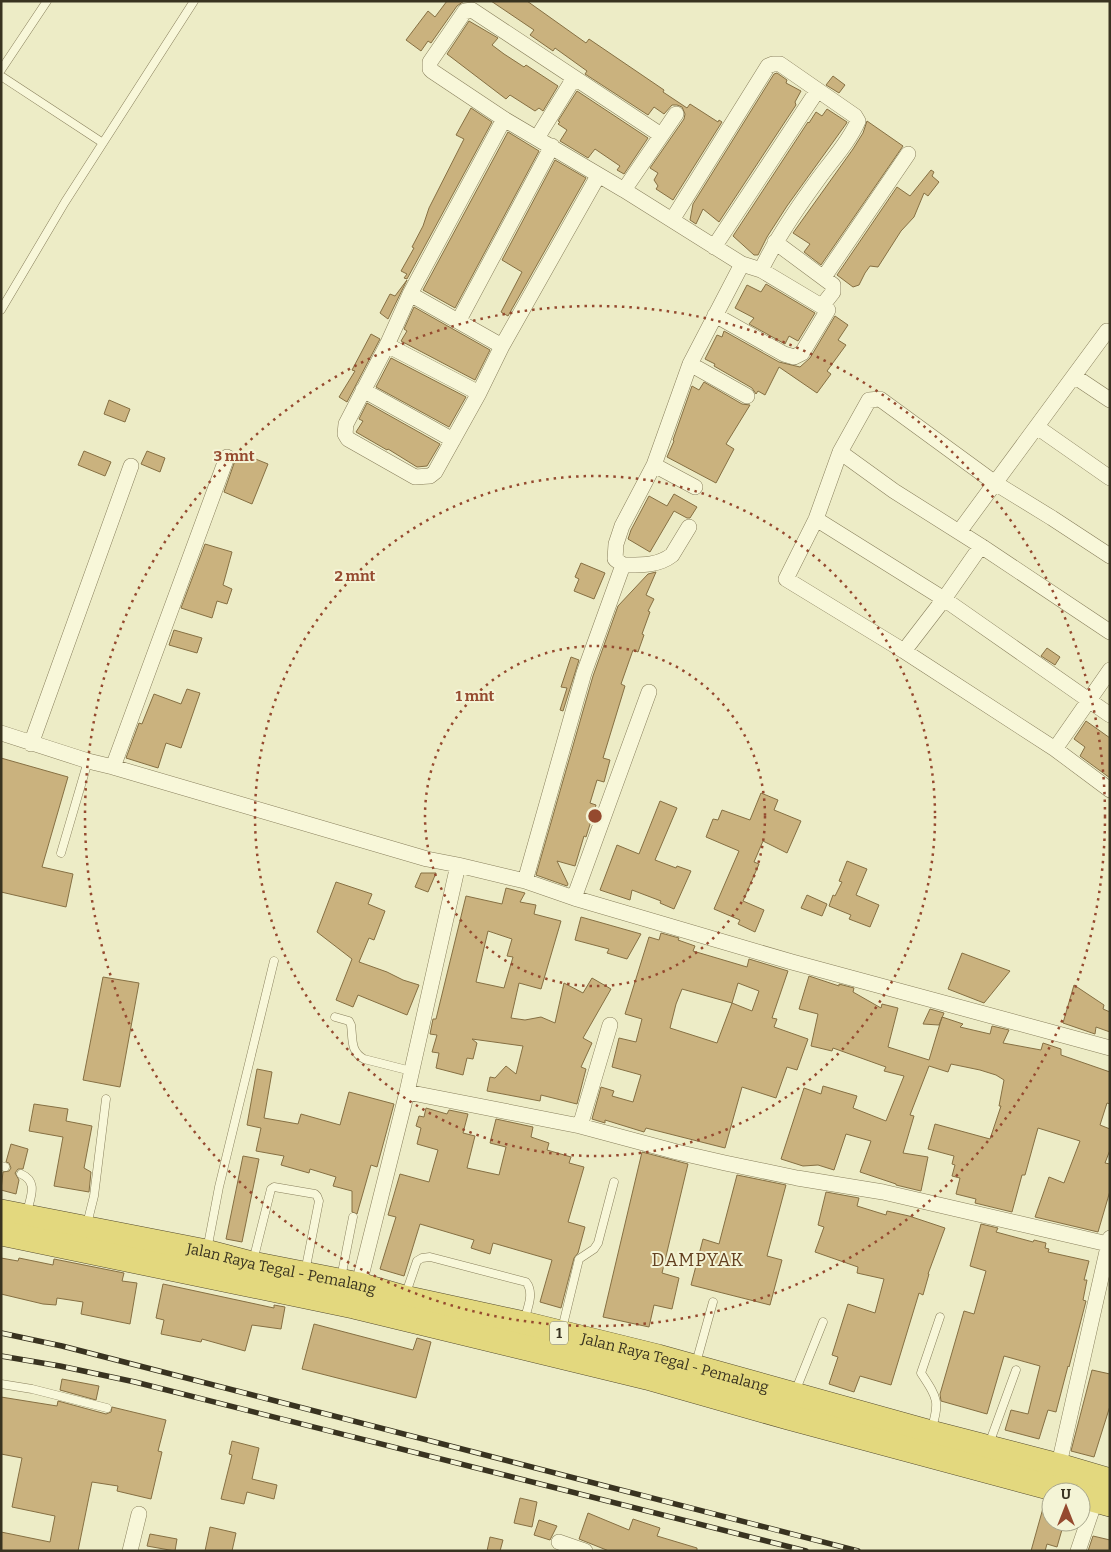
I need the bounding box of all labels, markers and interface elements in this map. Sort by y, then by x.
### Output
text: 3 mnt [213,447,255,465]
text: 2 mnt [334,567,376,585]
text: 1 mnt [455,687,495,705]
centre of rings [586,807,604,825]
street label: Jalan Raya Tegal - Pemalang [184,1239,378,1298]
district label: DAMPYAK [652,1249,744,1271]
road number: 1 [550,1322,568,1345]
street label: Jalan Raya Tegal - Pemalang [578,1329,771,1396]
north arrow [1041,1482,1091,1532]
text: U [1061,1486,1072,1503]

